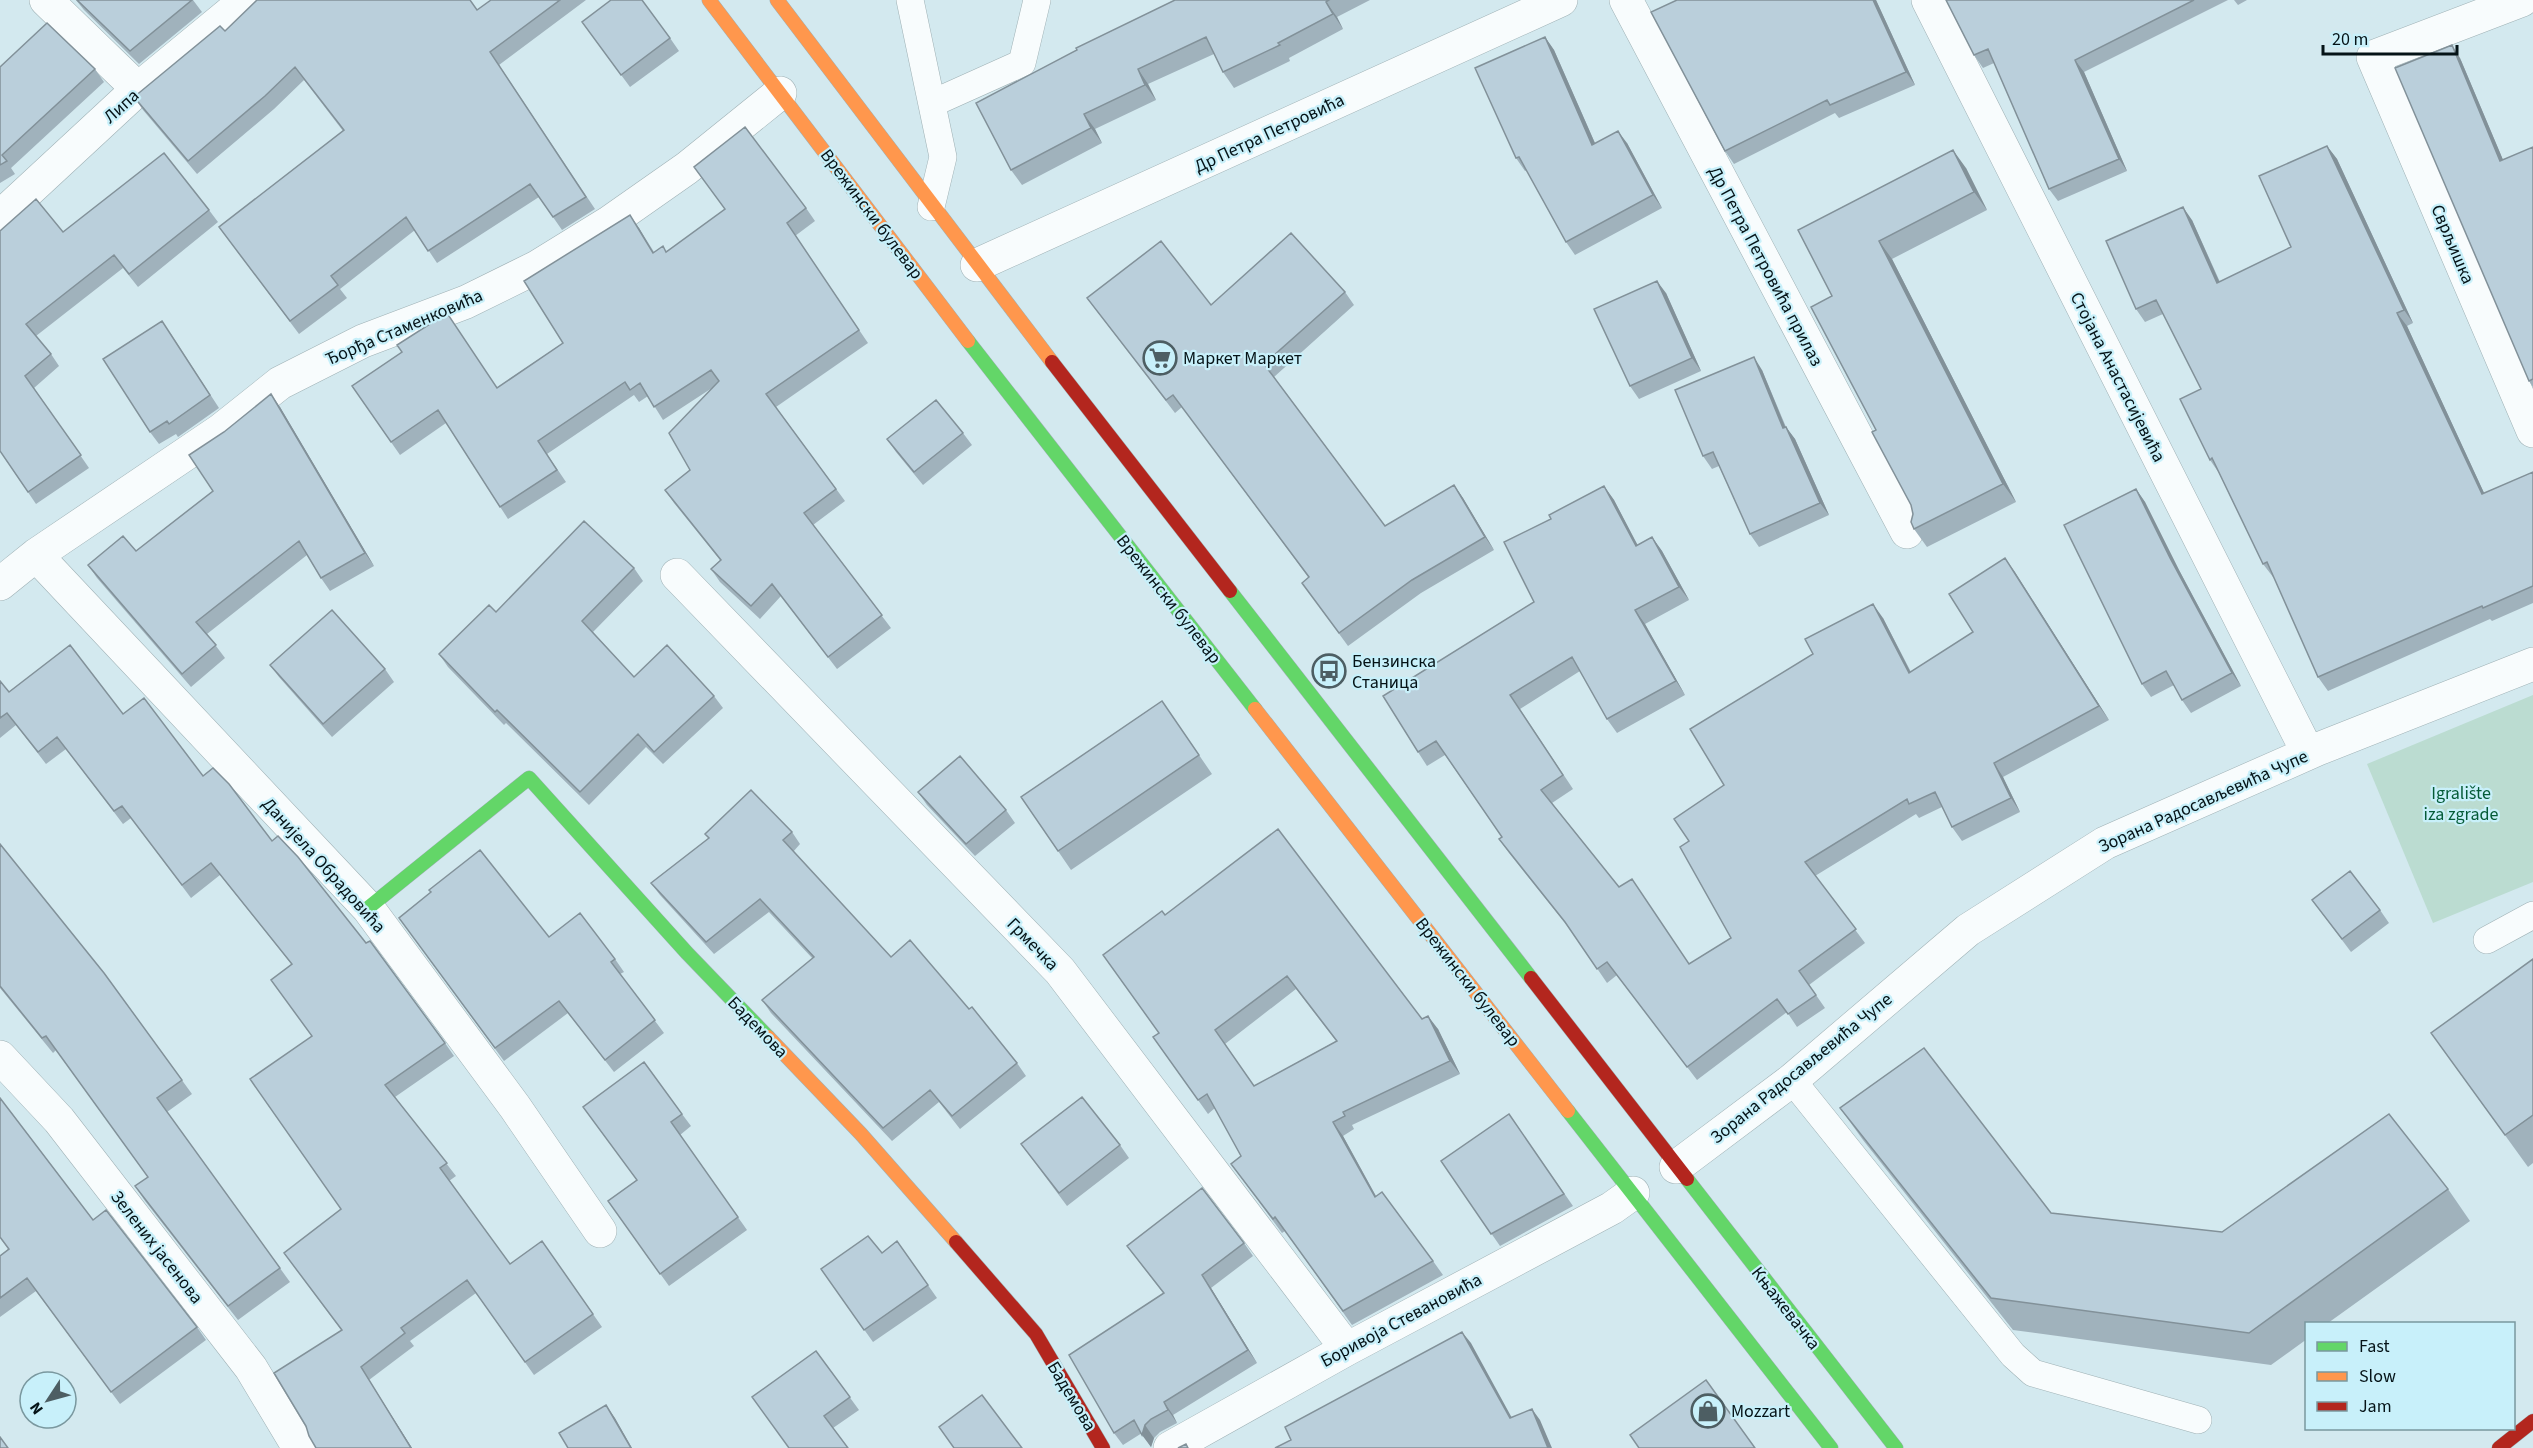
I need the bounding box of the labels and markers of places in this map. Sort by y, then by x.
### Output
supermarket icon: Маркет Маркет [1142,340,1178,376]
place label: Маркет Маркет [1183,346,1302,371]
place label: Бензинска Станица [1352,649,1436,695]
bus stop icon: Бензинска Станица [1311,653,1347,689]
shop icon: Mozzart [1690,1393,1726,1429]
place label: Mozzart [1731,1399,1790,1424]

